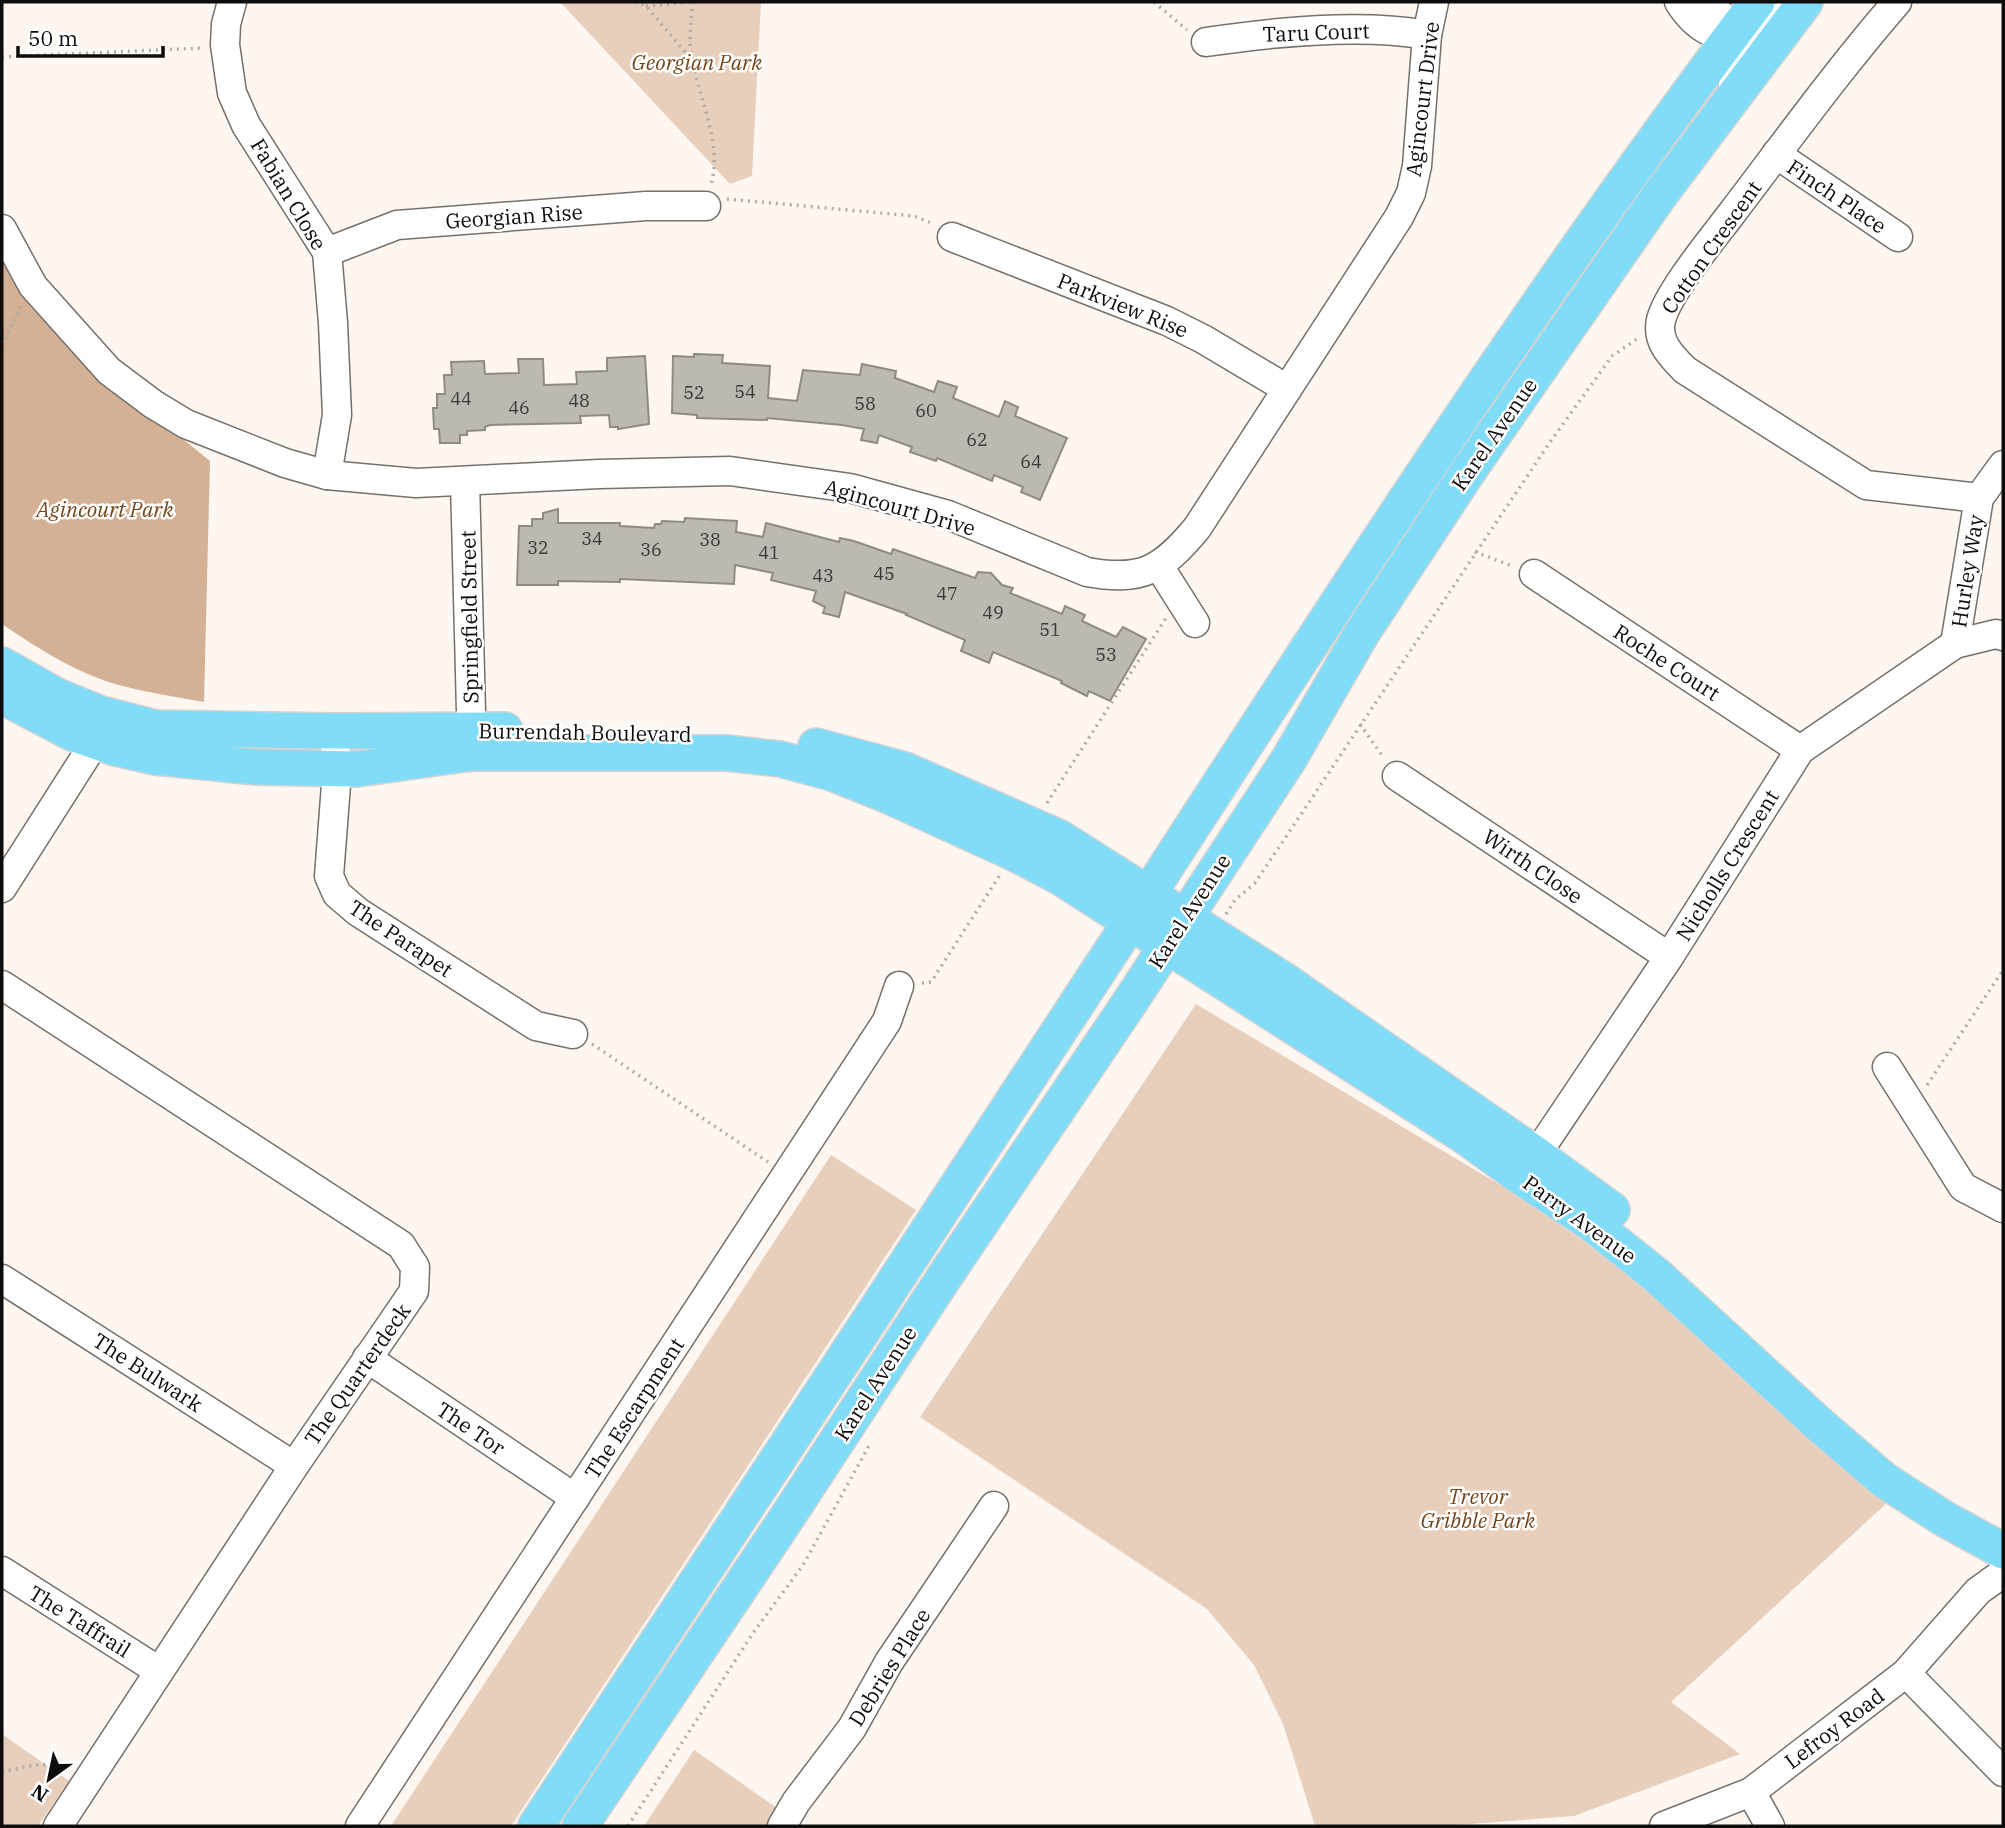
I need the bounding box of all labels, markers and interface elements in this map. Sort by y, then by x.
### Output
scale bar [18,14,163,58]
street label: Taru Court [1262,16,1370,48]
street label: Agincourt Drive [1399,20,1445,178]
text: 50 m [28,24,78,52]
park label: Georgian Park [632,48,763,76]
street label: Fabian Close [245,133,333,255]
street label: Finch Place [1782,152,1892,240]
street label: Cotton Crescent [1655,175,1767,319]
street label: Georgian Rise [444,197,584,235]
street label: Parkview Rise [1054,266,1192,344]
street label: Karel Avenue [1445,372,1543,496]
house number: 54 [734,380,756,403]
house number: 52 [683,381,705,404]
house number: 44 [450,387,472,410]
house number: 48 [568,389,590,412]
house number: 58 [854,392,876,415]
house number: 46 [508,396,530,419]
house number: 60 [915,399,937,422]
house number: 62 [966,428,988,451]
house number: 64 [1020,450,1042,473]
street label: Agincourt Drive [821,472,979,542]
park label: Agincourt Park [34,495,175,523]
street label: Hurley Way [1944,512,1990,629]
house number: 34 [581,527,603,550]
house number: 38 [699,528,721,551]
street label: Springfield Street [453,530,485,704]
house number: 32 [527,536,549,559]
house number: 36 [640,538,662,561]
house number: 41 [758,541,780,564]
house number: 45 [873,562,895,585]
house number: 43 [812,564,834,587]
house number: 47 [936,582,958,605]
house number: 49 [982,601,1004,624]
street label: Roche Court [1609,617,1725,707]
house number: 51 [1039,618,1061,641]
house number: 53 [1095,643,1117,666]
street label: Burrendah Boulevard [478,716,692,748]
street label: Nicholls Crescent [1669,784,1785,946]
street label: Wirth Close [1478,822,1588,910]
street label: Karel Avenue [1141,848,1237,974]
street label: The Parapet [344,893,458,983]
street label: Parry Avenue [1518,1168,1642,1270]
street label: The Quarterdeck [298,1297,417,1450]
street label: Karel Avenue [827,1320,923,1446]
street label: The Bulwark [88,1326,209,1418]
street label: The Escarpment [578,1332,690,1484]
street label: The Tor [431,1395,511,1461]
park label: Trevor Gribble Park [1421,1482,1536,1534]
street label: The Taffrail [24,1579,136,1663]
street label: Debries Place [842,1603,936,1731]
street label: Lefroy Road [1778,1681,1890,1775]
north arrow [14,1744,84,1814]
text: N [27,1779,53,1807]

